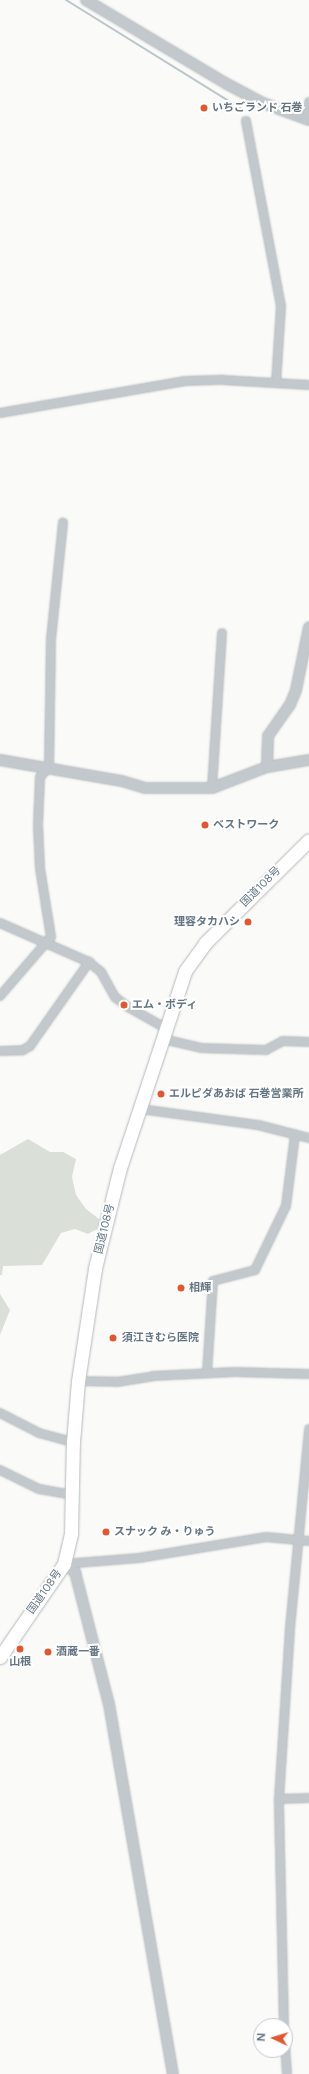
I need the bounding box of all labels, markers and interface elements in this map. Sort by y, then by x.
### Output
place label: いちごランド 石巻 [212,101,303,115]
marker: いちごランド 石巻 [199,103,209,113]
place label: ベストワーク [213,818,279,832]
marker: ベストワーク [200,820,210,830]
street label: 国道108号 [238,864,284,910]
place label: 理容タカハシ [174,915,240,929]
marker: 理容タカハシ [243,917,253,927]
place label: エム・ボディ [132,998,198,1012]
marker: エム・ボディ [119,1000,129,1010]
place label: エルピダあおば 石巻営業所 [169,1087,304,1101]
marker: エルピダあおば 石巻営業所 [156,1089,166,1099]
street label: 国道108号 [92,1202,118,1256]
place label: 相輝 [189,1281,211,1295]
marker: 相輝 [176,1283,186,1293]
place label: 須江きむら医院 [122,1331,199,1345]
marker: 須江きむら医院 [107,1332,119,1344]
place label: スナック み・りゅう [114,1525,216,1539]
marker: スナック み・りゅう [101,1527,111,1537]
street label: 国道108号 [25,1567,65,1617]
marker: 山根 [15,1644,25,1654]
place label: 酒蔵一番 [56,1645,100,1659]
marker: 酒蔵一番 [43,1647,53,1657]
place label: 山根 [9,1655,31,1669]
north arrow [253,2018,293,2058]
text: N [255,2033,268,2042]

